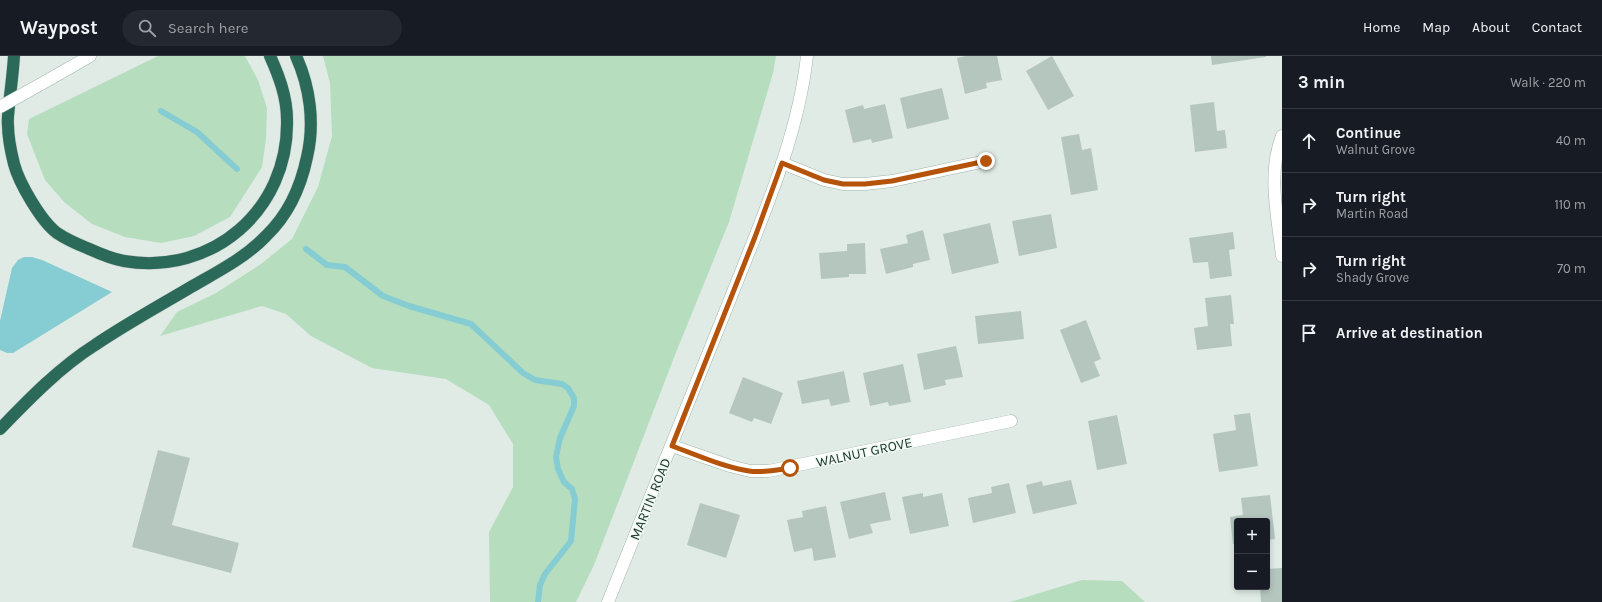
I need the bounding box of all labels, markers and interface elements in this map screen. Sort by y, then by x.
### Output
search box [122,10,402,46]
text: Waypost [20,17,98,39]
icon: search [136,17,158,39]
text: Search here [168,19,248,37]
text: Home [1363,19,1400,36]
text: Map [1422,19,1450,36]
text: About [1472,19,1510,36]
text: Contact [1532,19,1582,36]
text: 3 min [1298,72,1345,92]
text: Walk · 220 m [1510,75,1586,90]
text: Continue [1336,124,1401,142]
icon: ahead [1298,130,1320,152]
text: 40 m [1556,133,1586,148]
text: Walnut Grove [1336,142,1415,157]
route end [977,152,995,170]
text: Turn right [1336,188,1406,206]
icon: right [1298,194,1320,216]
text: 110 m [1554,197,1586,212]
text: Martin Road [1336,206,1409,221]
text: Turn right [1336,252,1406,270]
icon: right [1298,258,1320,280]
text: 70 m [1557,261,1586,276]
text: Shady Grove [1336,270,1409,285]
icon: arrive [1298,322,1320,344]
text: Arrive at destination [1336,324,1483,342]
street label: WALNUT GROVE [814,434,914,471]
street label: MARTIN ROAD [626,456,675,543]
route start [781,459,799,477]
map controls [1234,518,1270,590]
button: + [1234,518,1270,554]
button: − [1234,554,1270,590]

